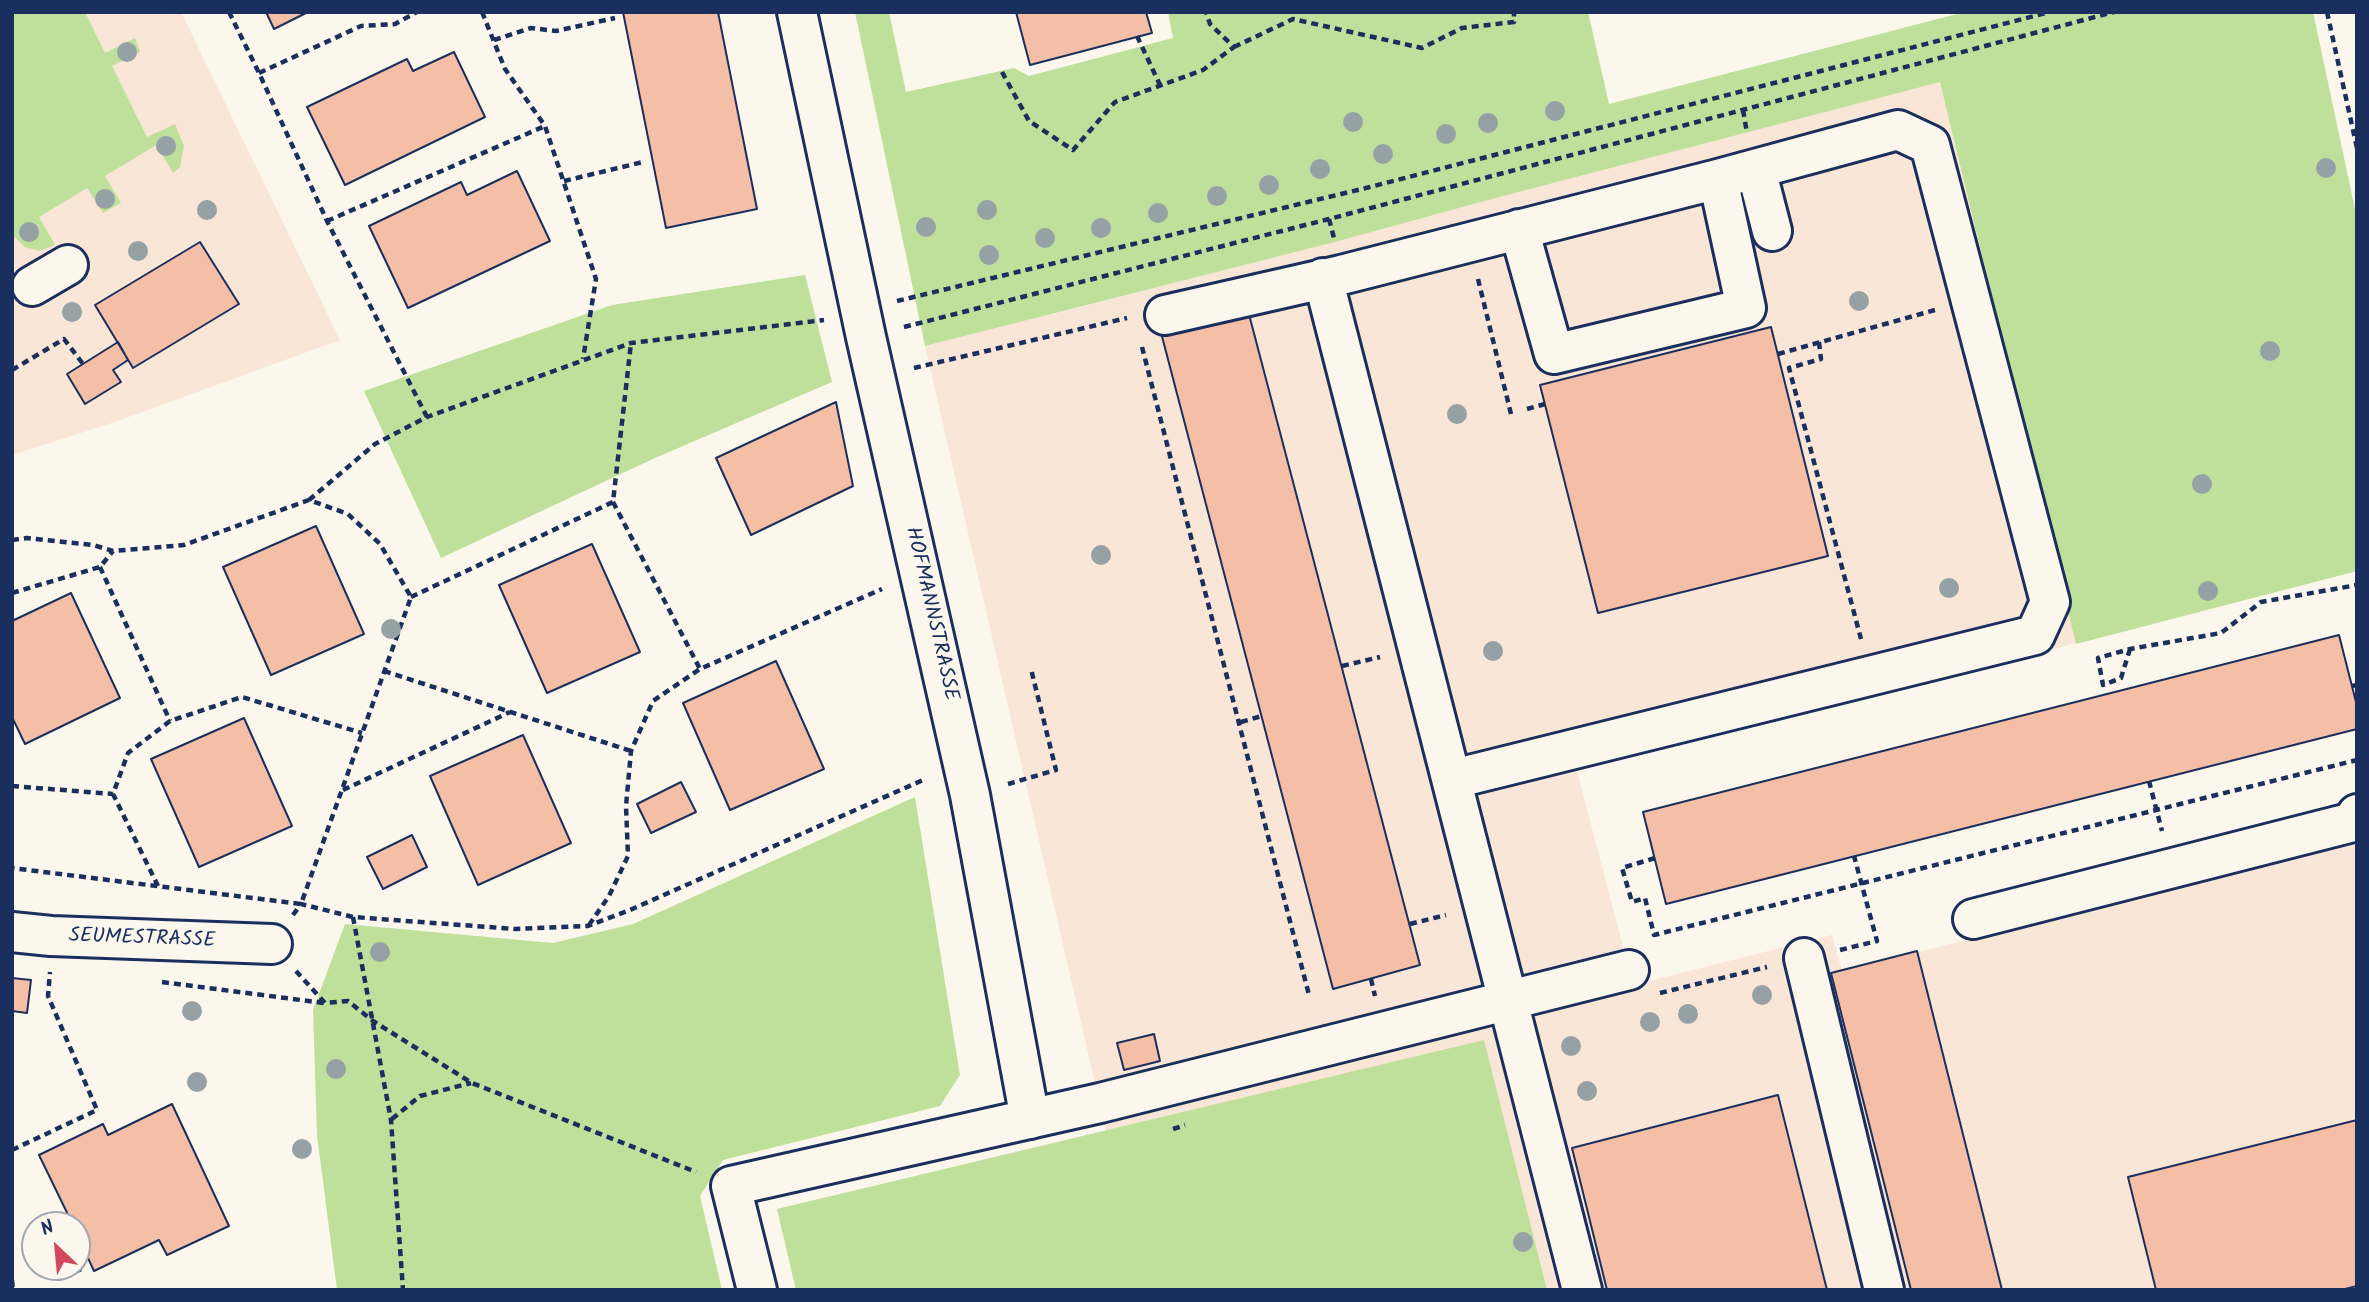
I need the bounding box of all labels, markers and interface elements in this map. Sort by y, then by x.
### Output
street label: HOFMANNSTRASSE [898,525,962,703]
street label: SEUMESTRASSE [68,925,216,955]
north arrow [21,1211,91,1281]
text: N [36,1213,60,1245]

